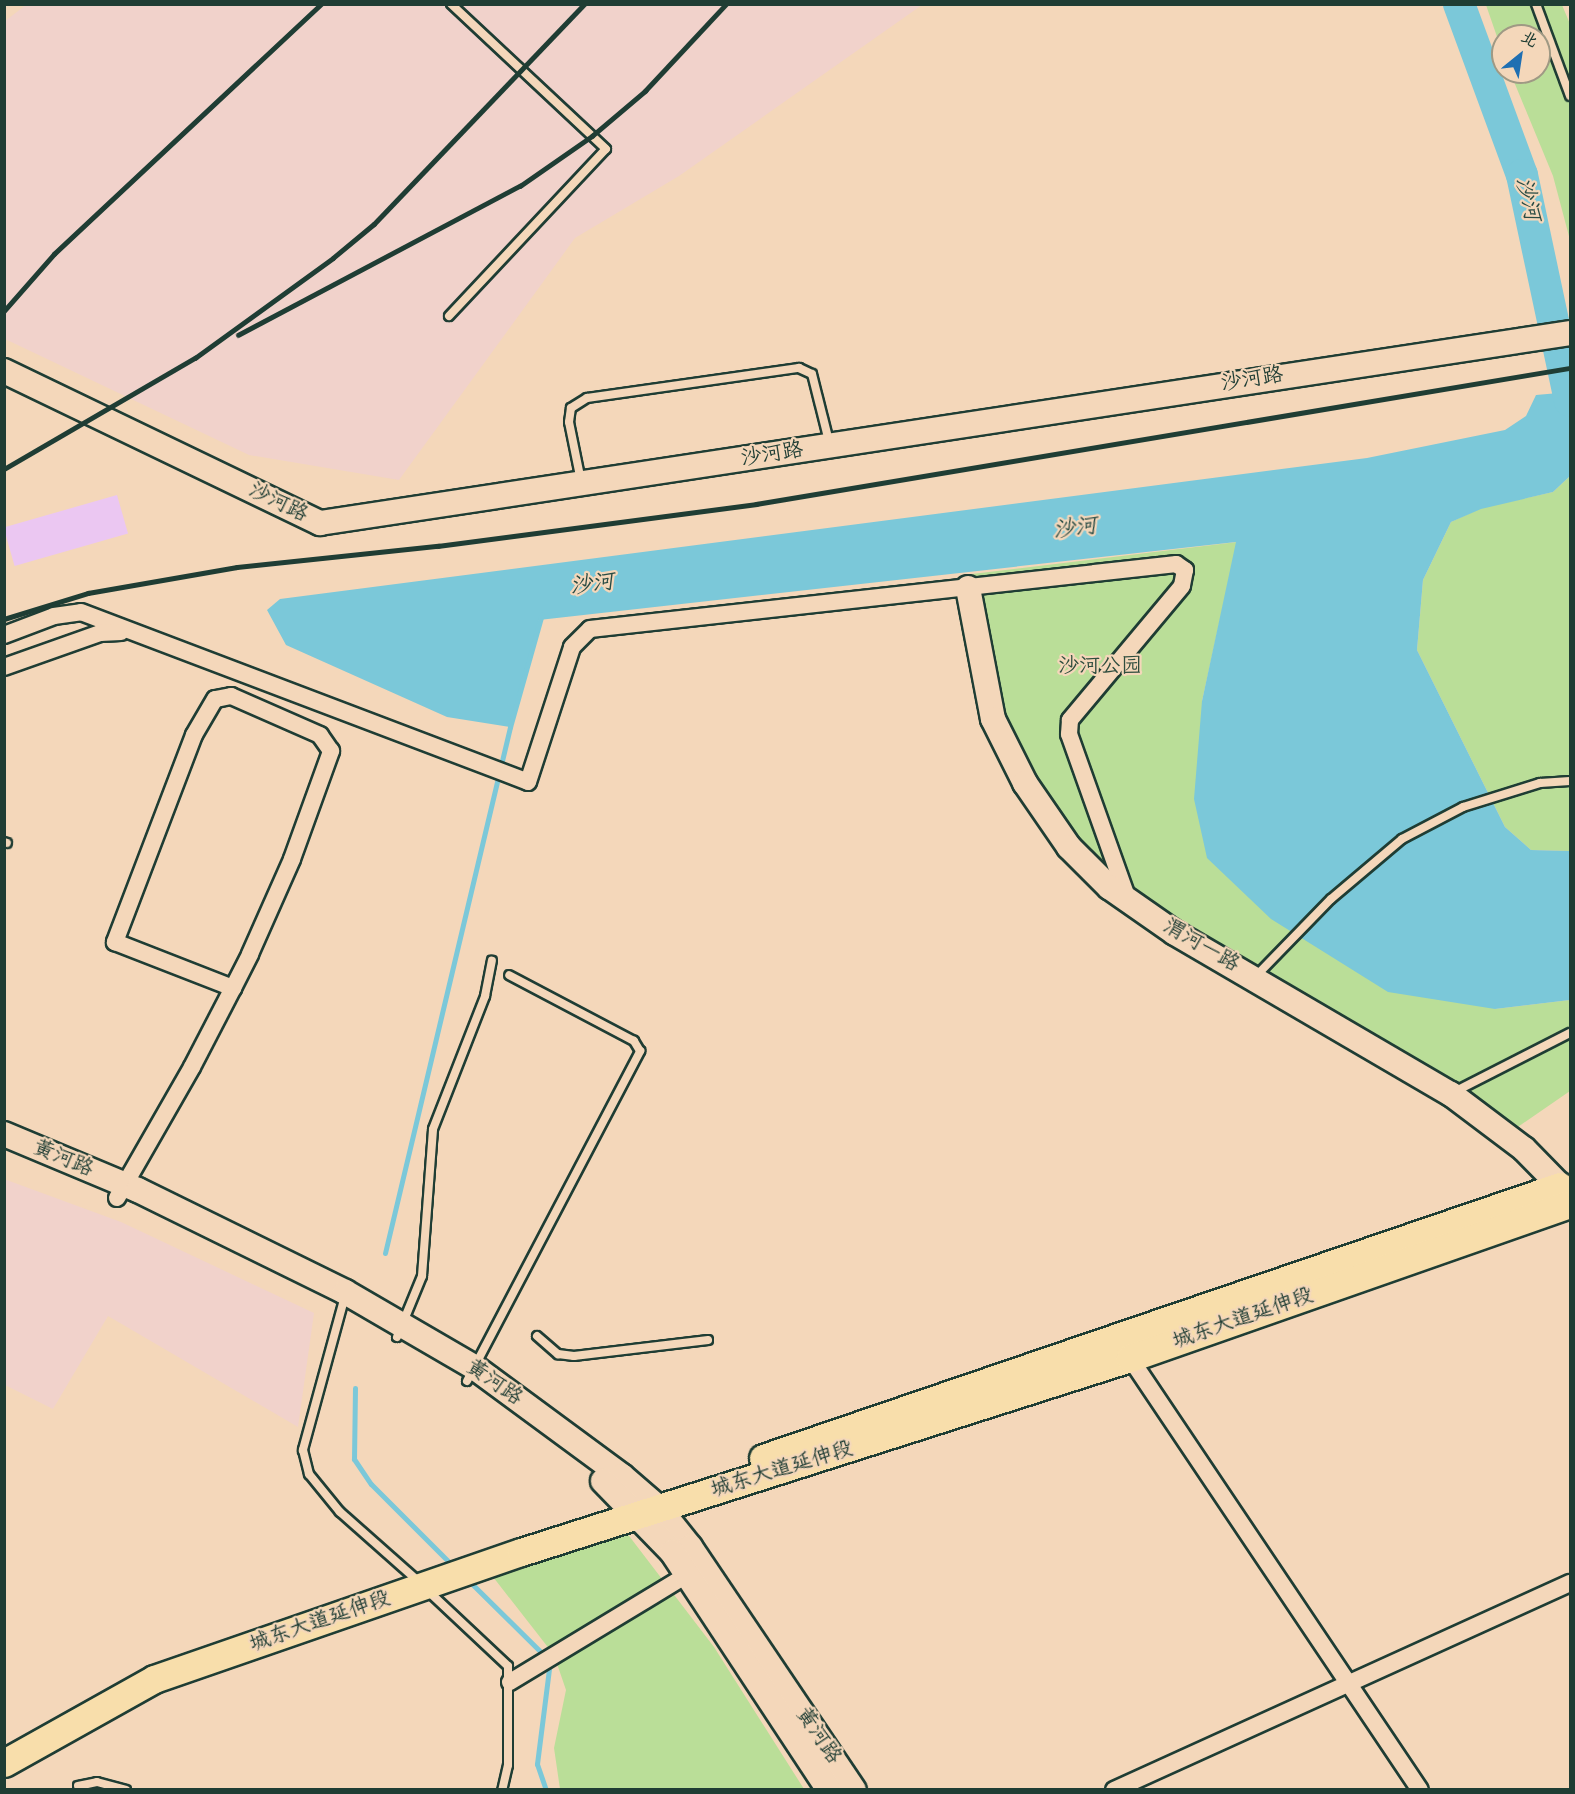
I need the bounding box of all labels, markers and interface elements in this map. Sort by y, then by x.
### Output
north arrow [1491,24,1551,84]
text: 北 [1516,25,1542,55]
water label: 沙河 [1509,175,1545,223]
street label: 沙河路 [1219,363,1285,397]
street label: 沙河路 [739,438,805,472]
street label: 沙河路 [244,478,312,528]
water label: 沙河 [1052,513,1098,545]
water label: 沙河 [569,569,615,601]
park label: 沙河公园 [1058,654,1142,680]
street label: 渭河一路 [1158,914,1244,978]
street label: 黄河路 [29,1135,97,1183]
street label: 城东大道延伸段 [1169,1283,1317,1355]
street label: 黄河路 [461,1355,527,1411]
street label: 城东大道延伸段 [708,1436,856,1504]
street label: 城东大道延伸段 [246,1586,394,1658]
street label: 黄河路 [790,1703,846,1769]

